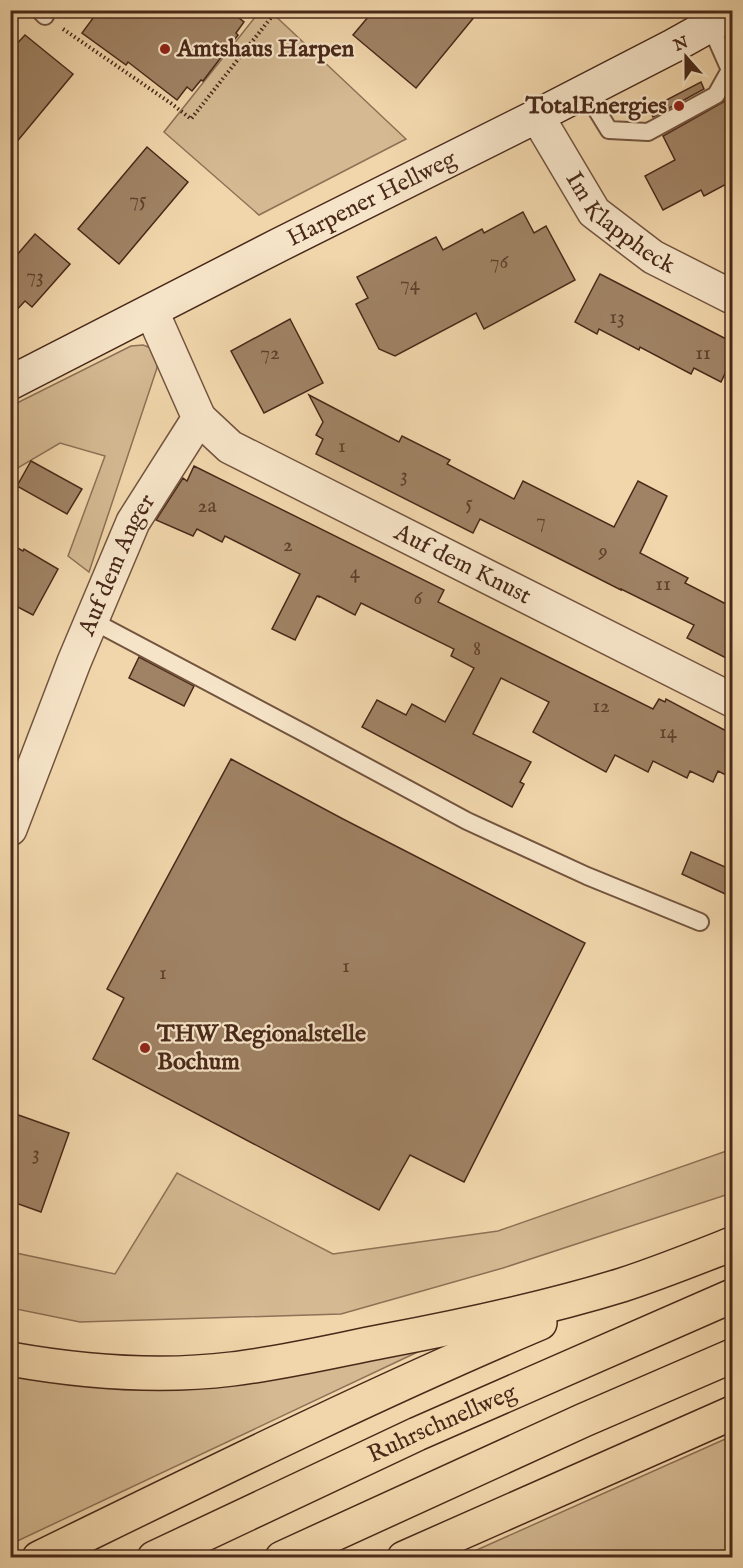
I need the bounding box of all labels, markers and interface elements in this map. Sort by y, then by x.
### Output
north arrow [656,27,716,87]
text: N [670,33,692,57]
place label: Amtshaus Harpen [176,34,354,65]
marker: Amtshaus Harpen [158,42,172,56]
place label: TotalEnergies [525,91,668,122]
marker: TotalEnergies [672,99,686,113]
street label: Harpener Hellweg [282,143,462,254]
street label: Im Klappheck [558,166,680,281]
house number: 75 [129,187,147,214]
house number: 76 [490,249,509,276]
house number: 73 [26,263,44,290]
house number: 74 [400,271,421,298]
house number: 13 [609,304,625,331]
house number: 72 [260,340,280,367]
house number: 11 [695,340,711,367]
house number: 1 [338,433,346,460]
house number: 3 [400,462,408,489]
street label: Auf dem Anger [71,488,162,641]
house number: 5 [465,490,473,517]
house number: 2a [198,493,217,520]
house number: 7 [536,508,546,535]
street label: Auf dem Knust [388,516,536,612]
house number: 2 [283,532,293,559]
house number: 9 [597,538,608,565]
house number: 4 [350,559,361,586]
house number: 11 [655,571,671,598]
house number: 6 [414,585,424,612]
house number: 8 [473,636,481,663]
house number: 12 [592,693,610,720]
house number: 14 [659,719,678,746]
house number: 1 [342,953,350,980]
house number: 1 [159,960,167,987]
place label: THW Regionalstelle Bochum [156,1019,366,1078]
marker: THW Regionalstelle Bochum [138,1041,152,1055]
house number: 3 [32,1140,40,1167]
street label: Ruhrschnellweg [363,1376,522,1471]

